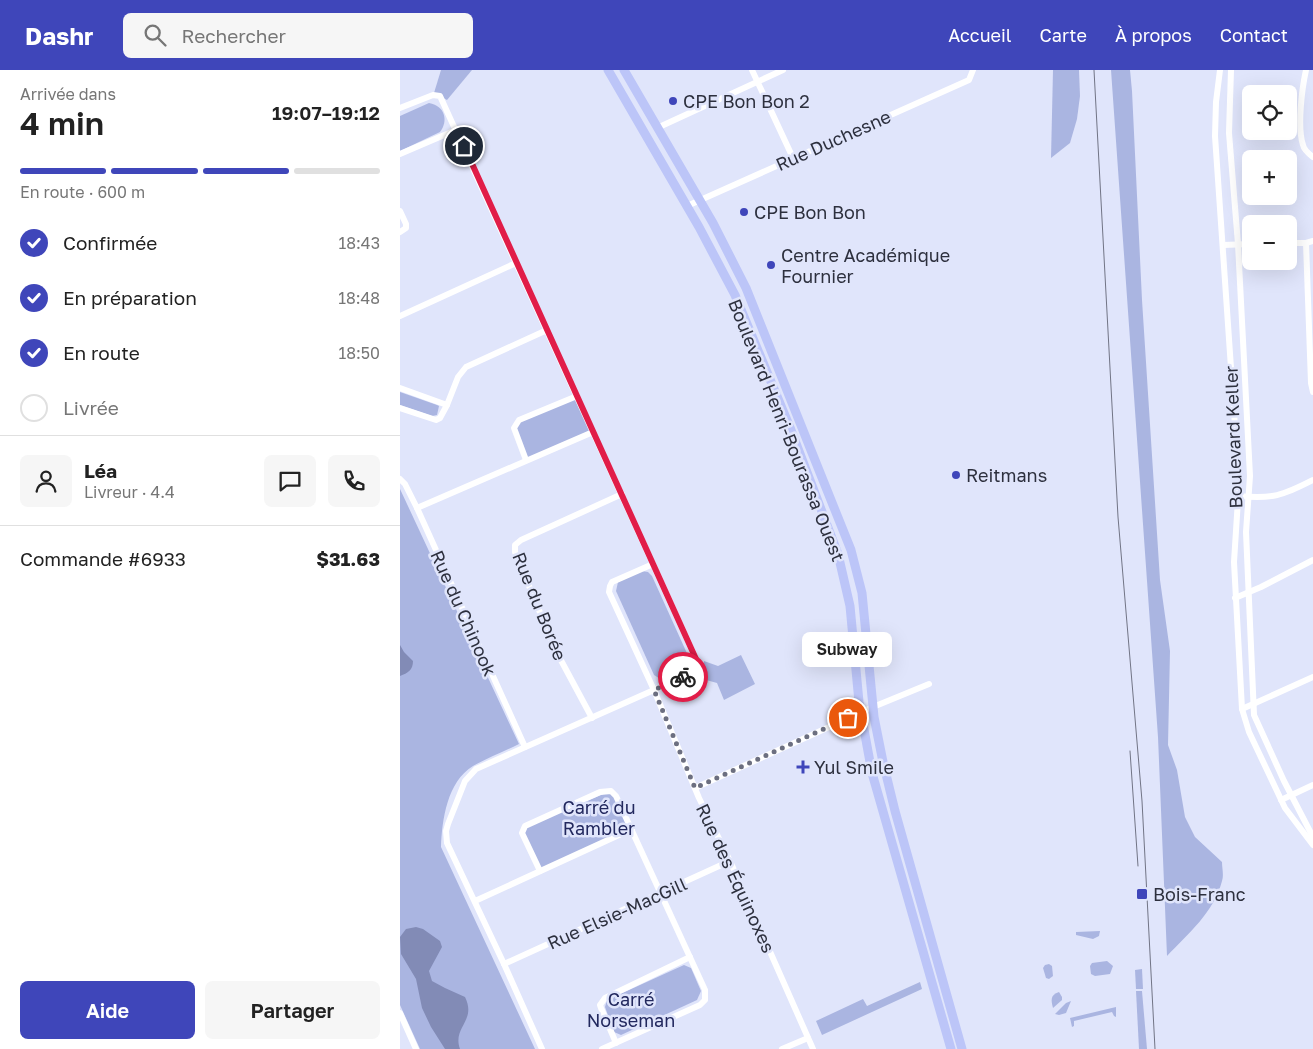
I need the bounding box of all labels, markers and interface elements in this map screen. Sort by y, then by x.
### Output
search box [123,13,473,58]
text: Dashr [25,21,93,50]
icon: search [141,21,169,49]
text: Rechercher [181,24,286,47]
text: Accueil [948,24,1012,46]
text: Carte [1040,24,1087,46]
text: À propos [1115,24,1192,46]
text: Contact [1220,24,1288,46]
text: Arrivée dans [20,84,116,104]
map controls [1242,85,1297,270]
button: locate [1242,85,1297,140]
place label: CPE Bon Bon 2 [683,90,810,112]
marker: CPE Bon Bon 2 [667,95,679,107]
text: 19:07–19:12 [272,101,380,124]
text: 4 min [20,104,104,142]
street label: Rue Duchesne [772,105,894,175]
pin [443,125,485,167]
icon: home [450,132,478,160]
button: + [1242,150,1297,205]
text: En route · 600 m [20,182,145,202]
place label: CPE Bon Bon [754,201,866,223]
marker: CPE Bon Bon [738,206,750,218]
button: − [1242,215,1297,270]
icon: check [20,229,48,257]
text: Confirmée [63,231,157,254]
text: 18:43 [339,233,380,253]
place label: Centre Académique Fournier [781,244,950,287]
marker: Centre Académique Fournier [765,259,777,271]
icon: check [20,284,48,312]
text: En préparation [63,286,197,309]
text: 18:48 [338,288,380,308]
street label: Boulevard Henri-Bourassa Ouest [724,295,850,565]
icon: check [20,339,48,367]
text: En route [63,341,140,364]
text: 18:50 [338,343,380,363]
street label: Boulevard Keller [1220,365,1246,509]
text: Livrée [63,396,119,419]
button: person [20,455,72,507]
button: chat [264,455,316,507]
button: phone [328,455,380,507]
text: Léa [84,459,117,482]
place label: Reitmans [966,464,1047,486]
marker: Reitmans [950,469,962,481]
text: Livreur · 4.4 [84,482,175,502]
text: Commande #6933 [20,547,186,570]
text: $31.63 [316,547,380,570]
street label: Rue du Chinook [426,547,502,679]
street label: Rue du Borée [508,549,572,663]
callout: Subway [803,633,893,668]
text: Subway [816,639,878,659]
courier [658,652,708,702]
icon: bike [669,663,697,691]
pin [827,697,869,739]
icon: bag [834,704,862,732]
place label: Yul Smile [814,756,894,778]
marker: Yul Smile [796,760,810,774]
park label: Carré du Rambler [562,796,636,839]
street label: Rue des Équinoxes [692,800,780,956]
street label: Rue Elsie-MacGill [544,872,690,954]
place label: Bois-Franc [1153,883,1246,905]
marker: Bois-Franc [1135,887,1149,901]
button: Aide [20,981,195,1039]
button: Partager [205,981,380,1039]
park label: Carré Norseman [587,988,675,1031]

